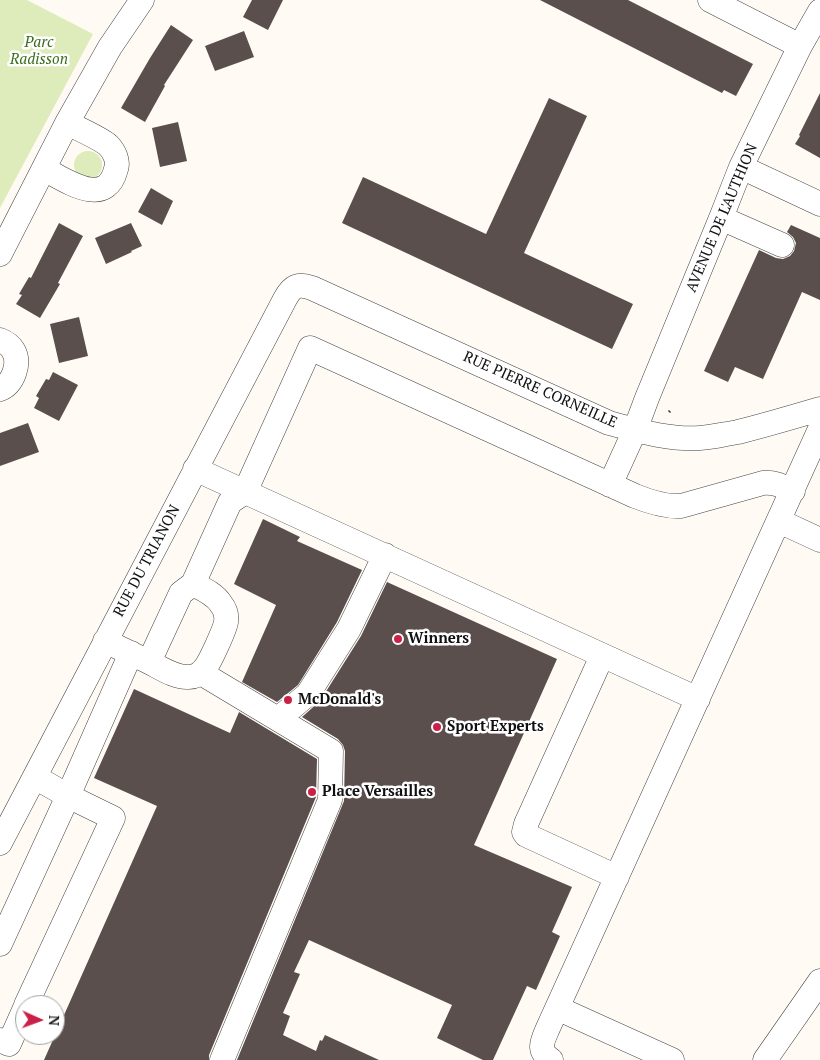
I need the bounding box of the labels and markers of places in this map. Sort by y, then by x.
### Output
place label: Winners [408,630,469,648]
marker: Winners [392,633,404,645]
place label: McDonald's [298,691,381,709]
marker: McDonald's [282,694,294,706]
place label: Sport Experts [447,718,544,736]
marker: Sport Experts [431,721,443,733]
place label: Place Versailles [322,783,433,801]
marker: Place Versailles [306,786,318,798]

